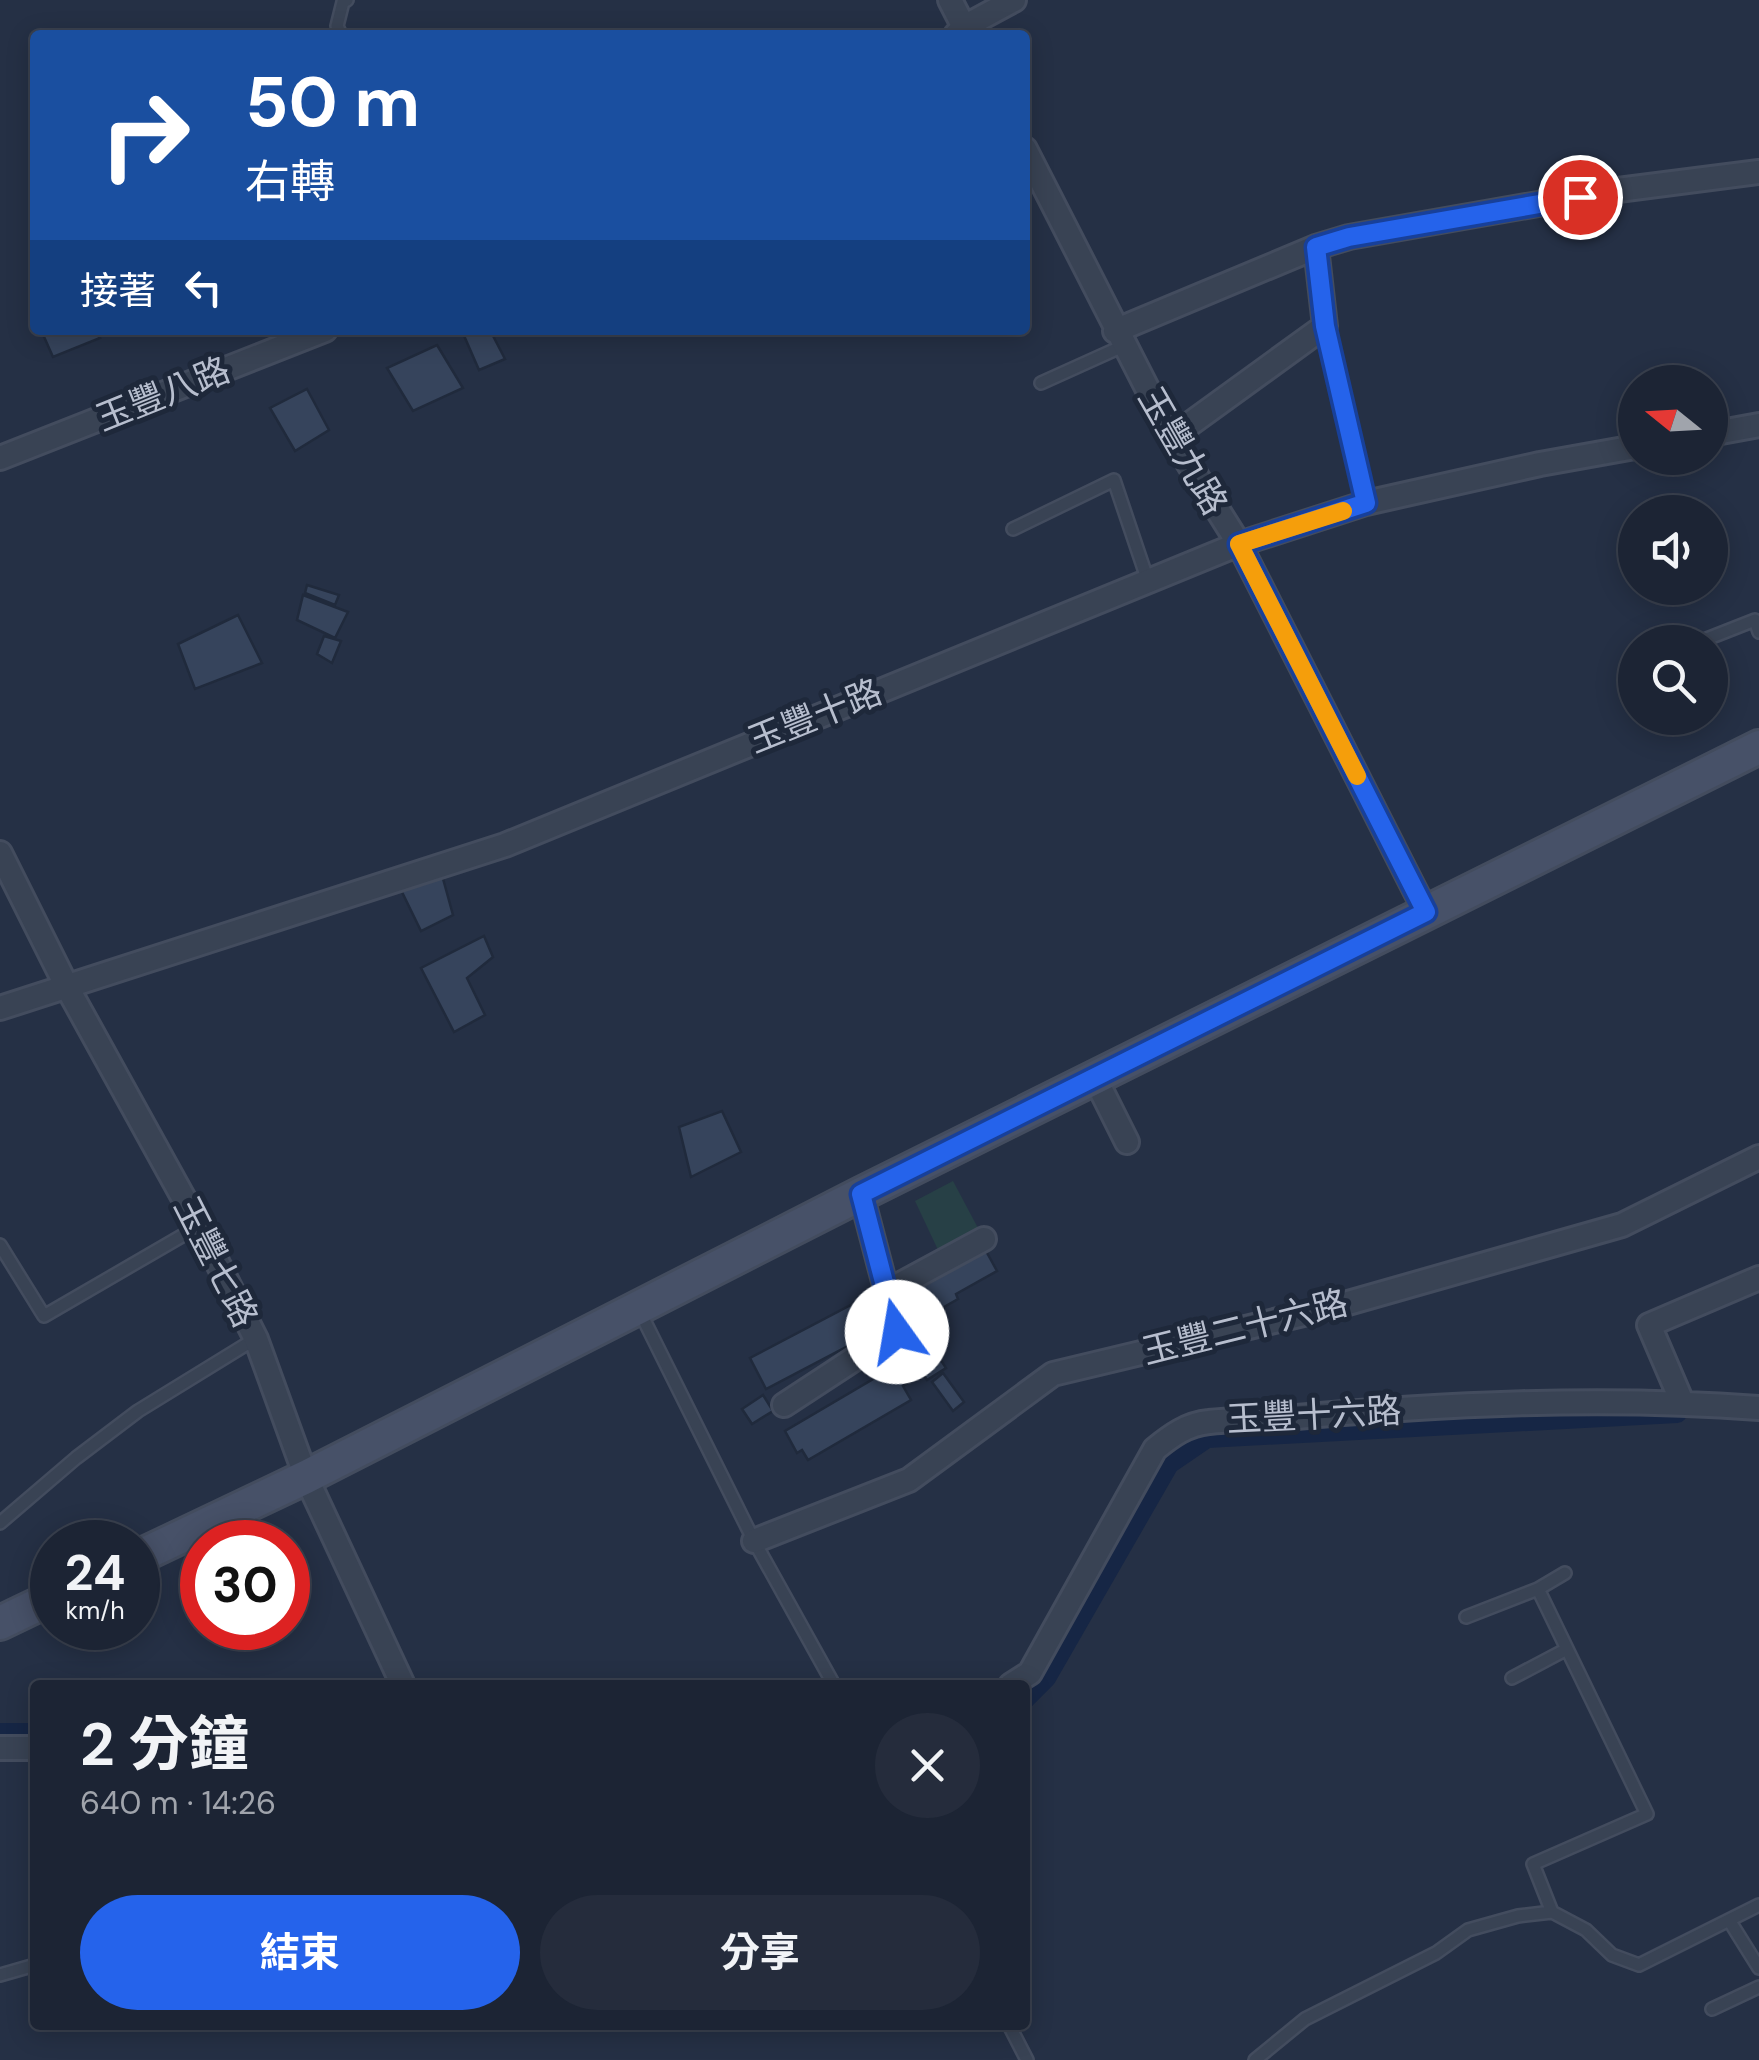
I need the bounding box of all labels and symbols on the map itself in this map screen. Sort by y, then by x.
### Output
pin [1538,155,1623,240]
street label: 玉豐八路 [89,346,237,442]
north arrow [1618,365,1728,475]
street label: 玉豐九路 [1128,379,1238,523]
street label: 玉豐十路 [741,668,889,764]
street label: 玉豐七路 [164,1189,268,1335]
street label: 玉豐二十六路 [1138,1279,1352,1375]
position arrow [845,1280,949,1384]
street label: 玉豐十六路 [1225,1387,1403,1443]
speed limit sign: 30 [180,1520,310,1650]

